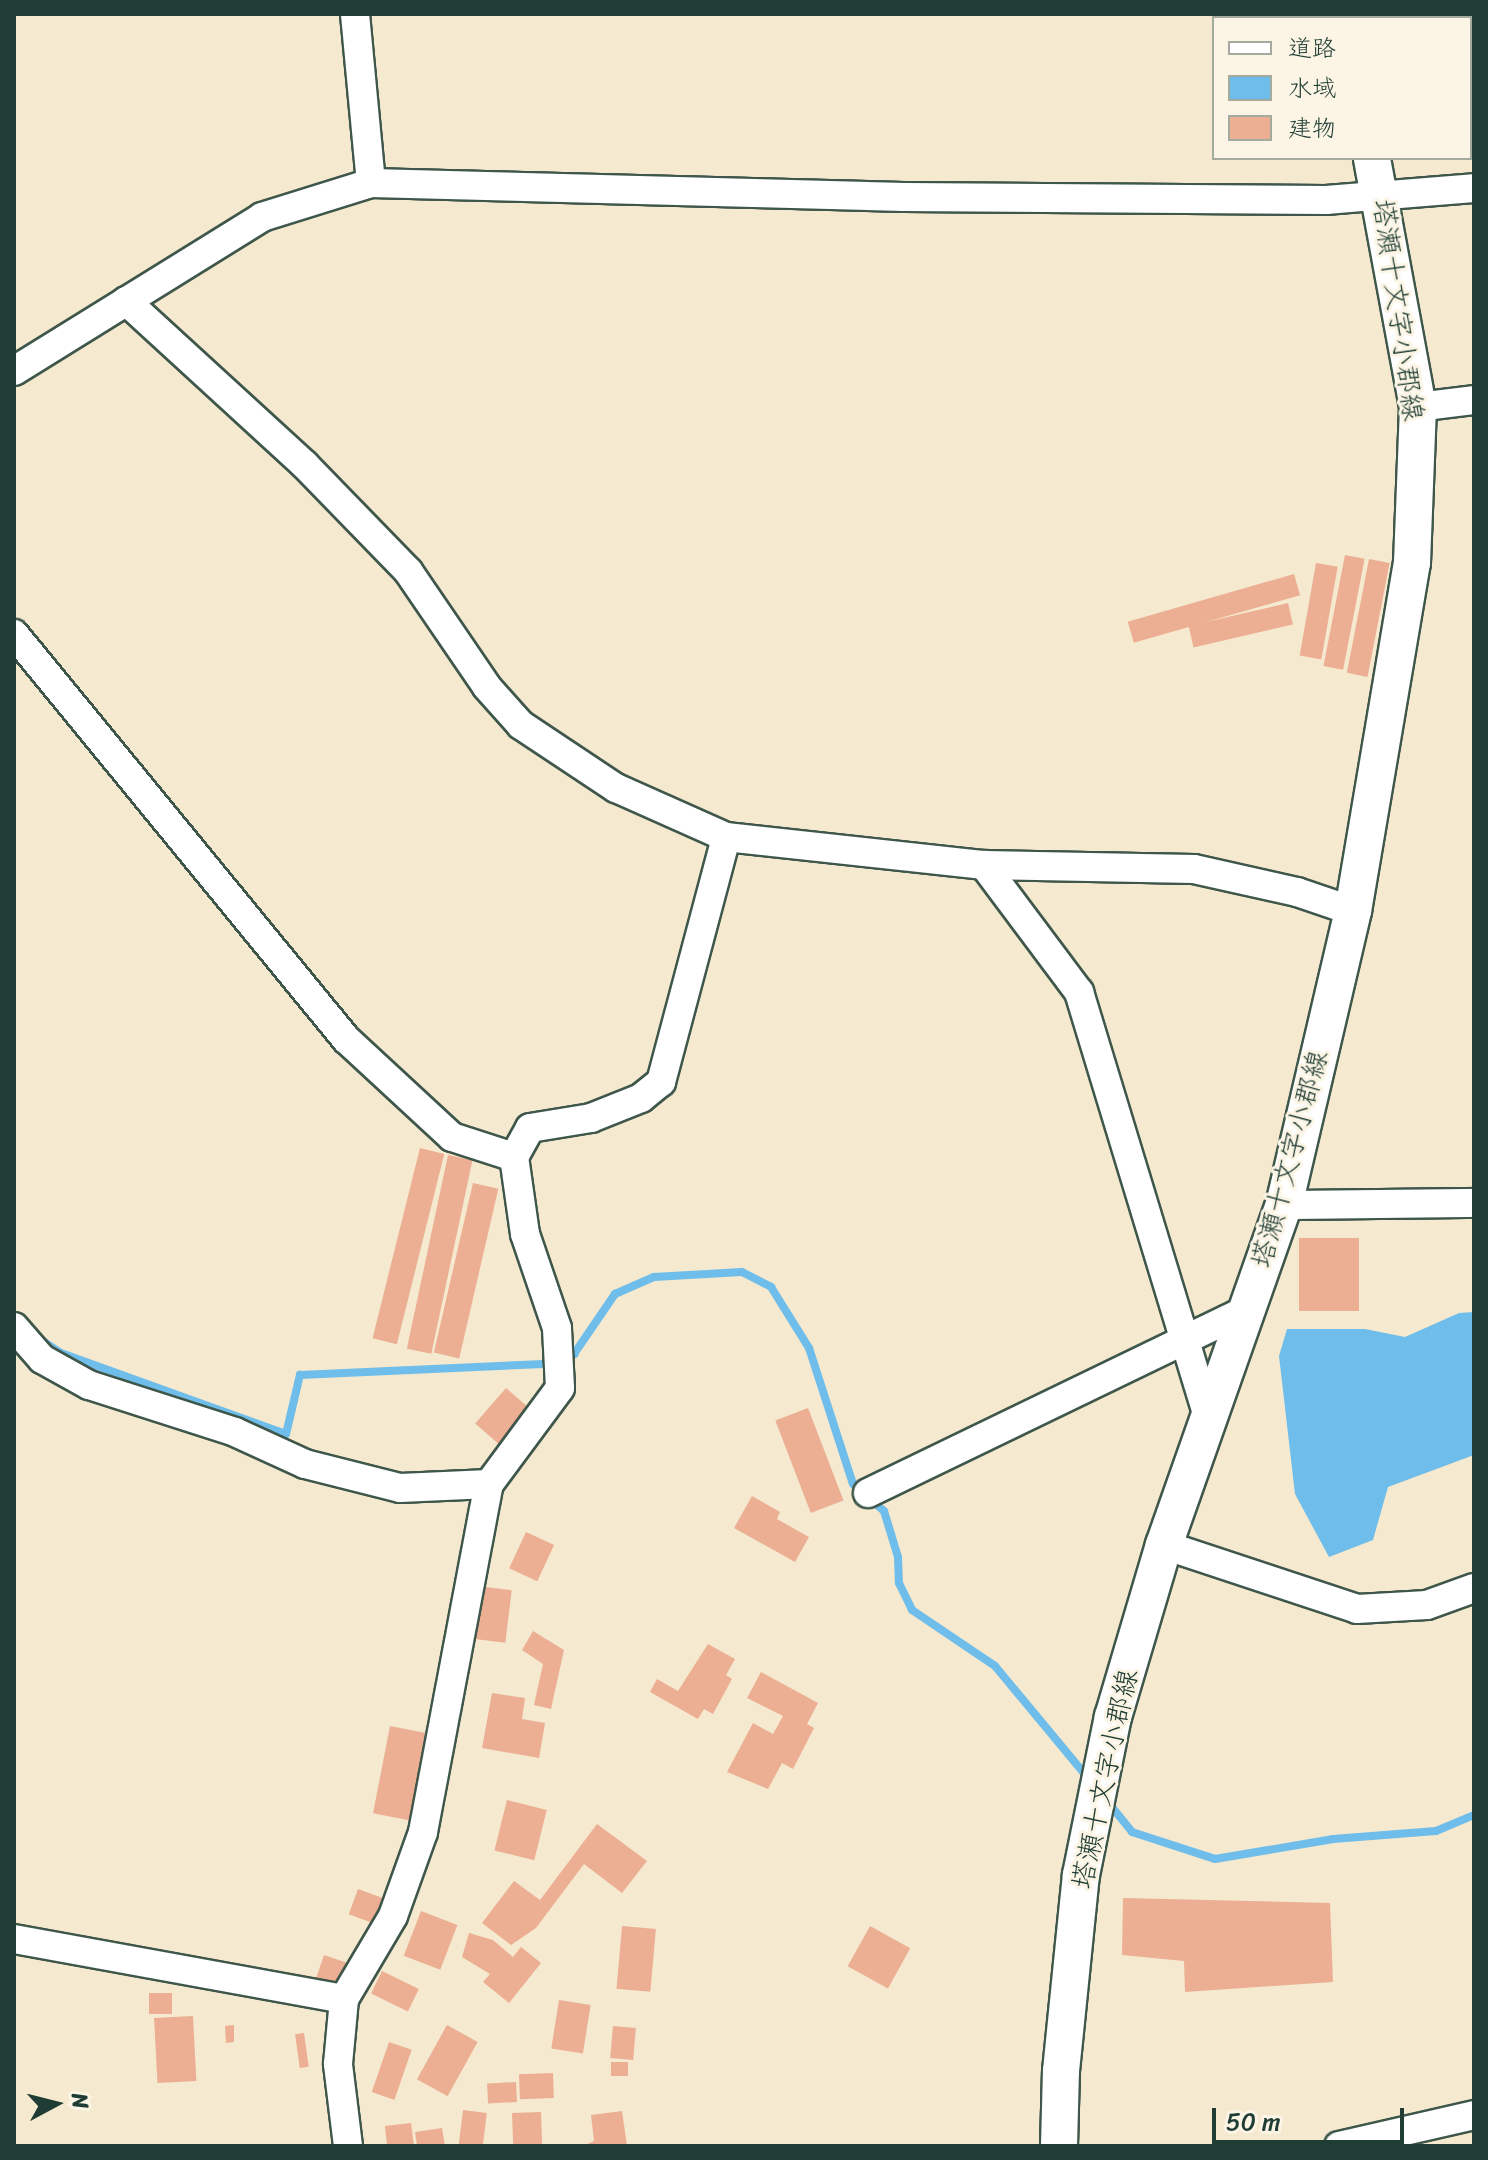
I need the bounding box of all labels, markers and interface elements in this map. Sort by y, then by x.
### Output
legend [1212,16,1472,160]
text: 道路 [1288,27,1336,69]
text: 水域 [1288,67,1336,109]
text: 建物 [1288,107,1336,149]
street label: 塔瀬十文字小郡線 [1366,197,1430,423]
street label: 塔瀬十文字小郡線 [1245,1046,1335,1272]
street label: 塔瀬十文字小郡線 [1065,1666,1145,1892]
north arrow [16,2064,96,2144]
text: N [60,2091,101,2111]
scale bar [1216,2092,1408,2142]
text: 50 m [1226,2101,1281,2143]

